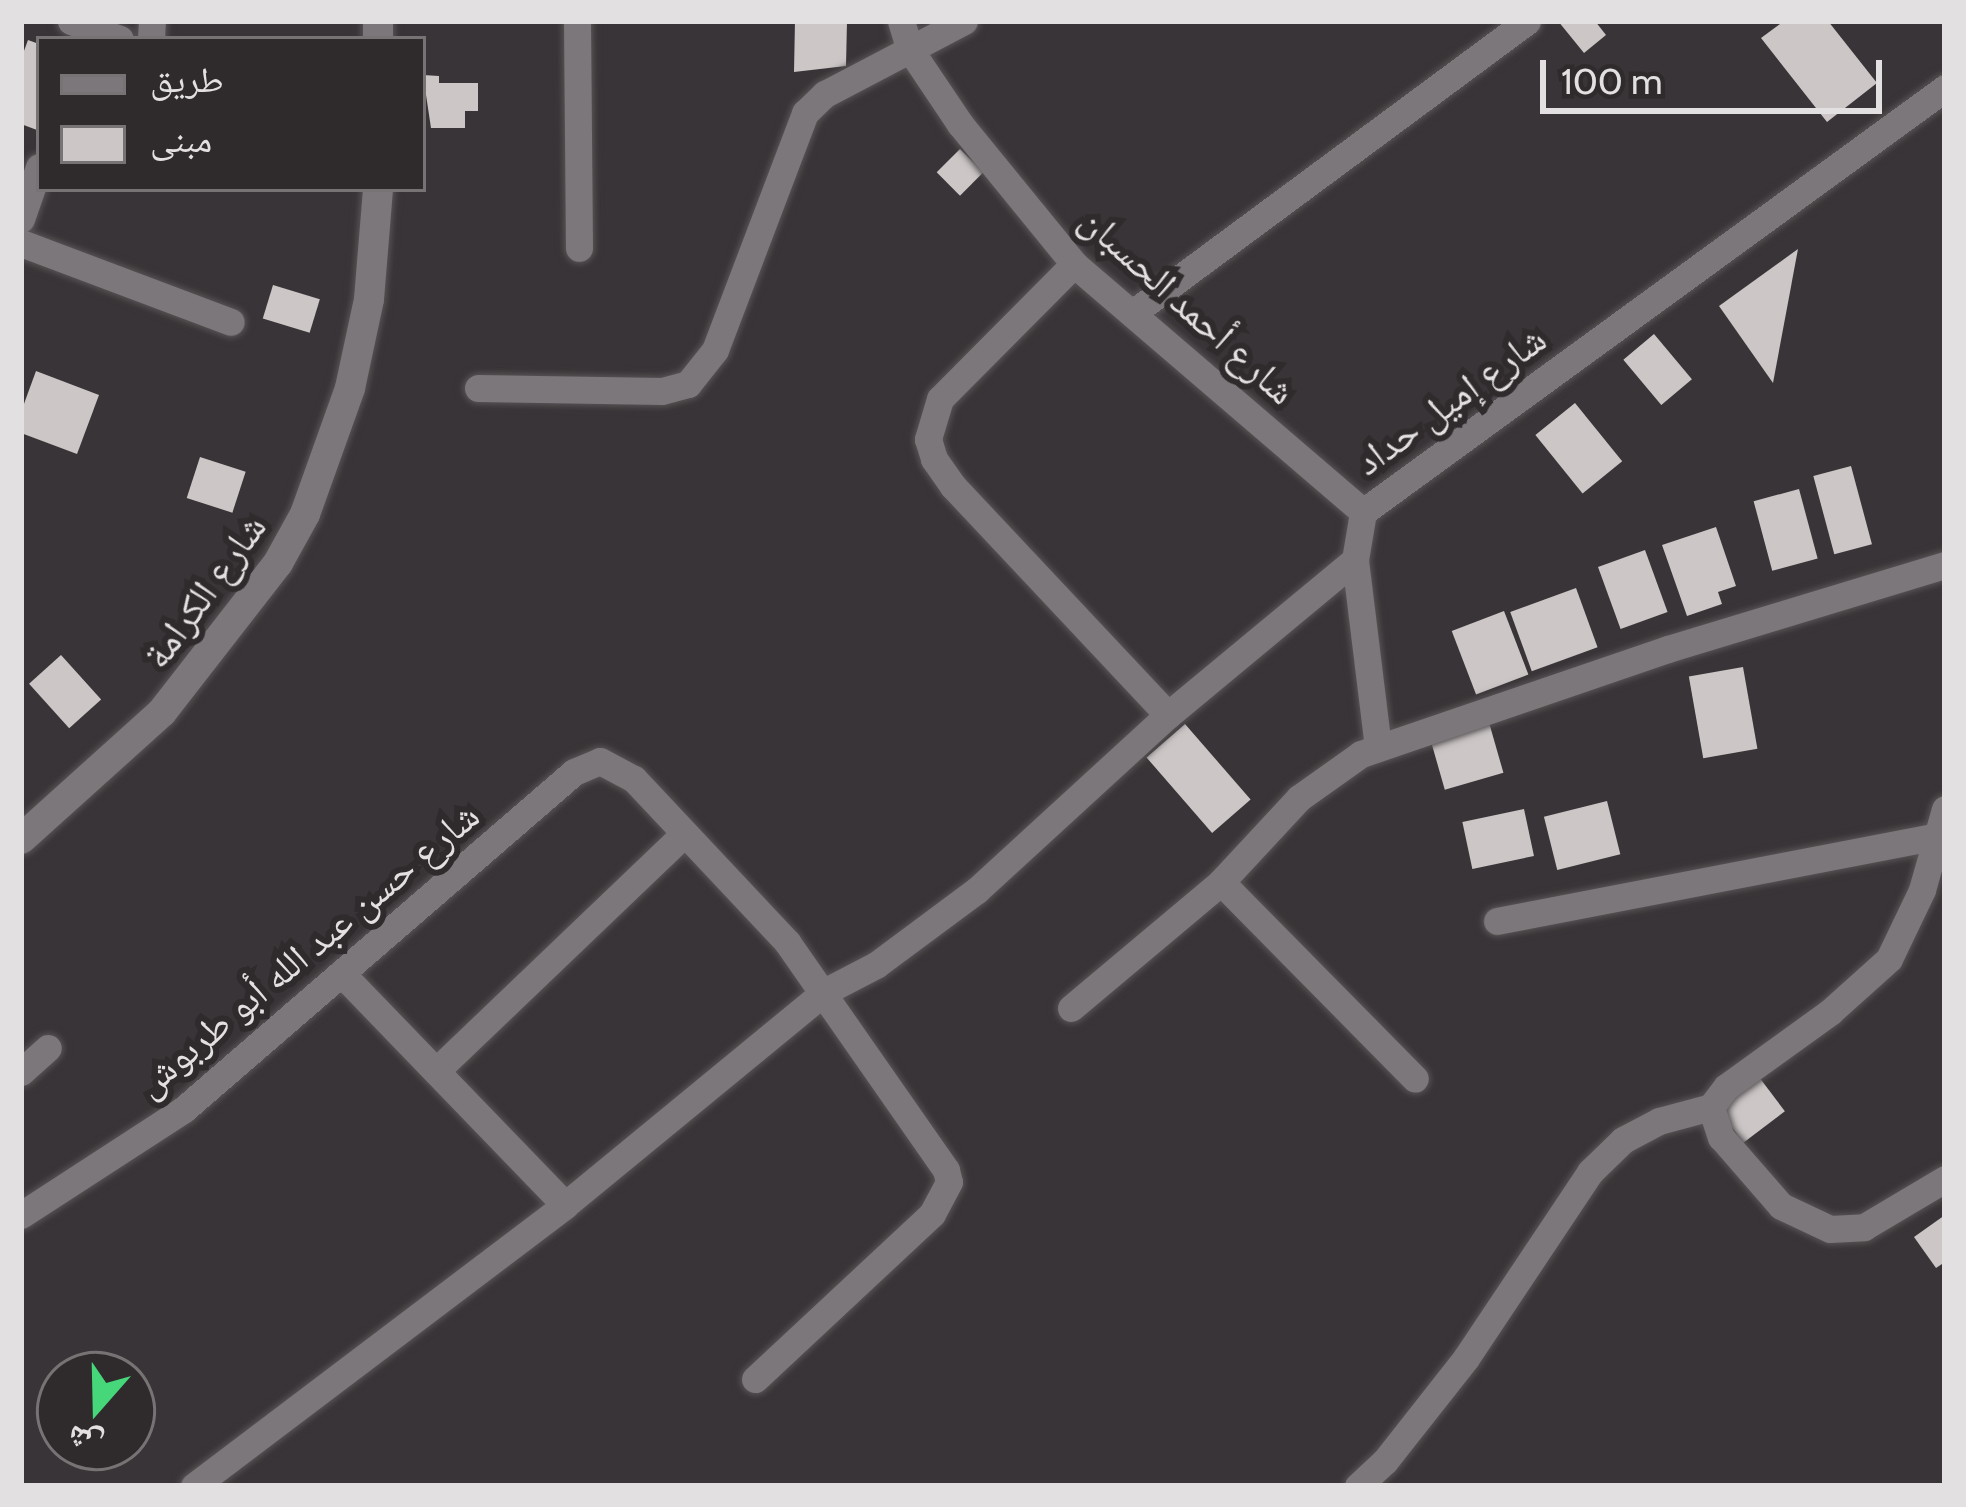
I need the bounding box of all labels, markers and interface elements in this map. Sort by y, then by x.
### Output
legend [36,36,426,192]
scale bar [1546,36,1888,110]
text: طريق [150,57,224,101]
text: 100 m [1561,59,1663,103]
text: مبنى [150,117,212,161]
street label: شارع أحمد الحسبان [1071,196,1305,414]
street label: شارع إميل حداد [1345,315,1555,485]
street label: شارع الكرامة [133,505,275,677]
street label: شارع حسن عبد الله أبو طربوش [126,792,488,1106]
north arrow [36,1351,156,1471]
text: ش [61,1417,108,1467]

